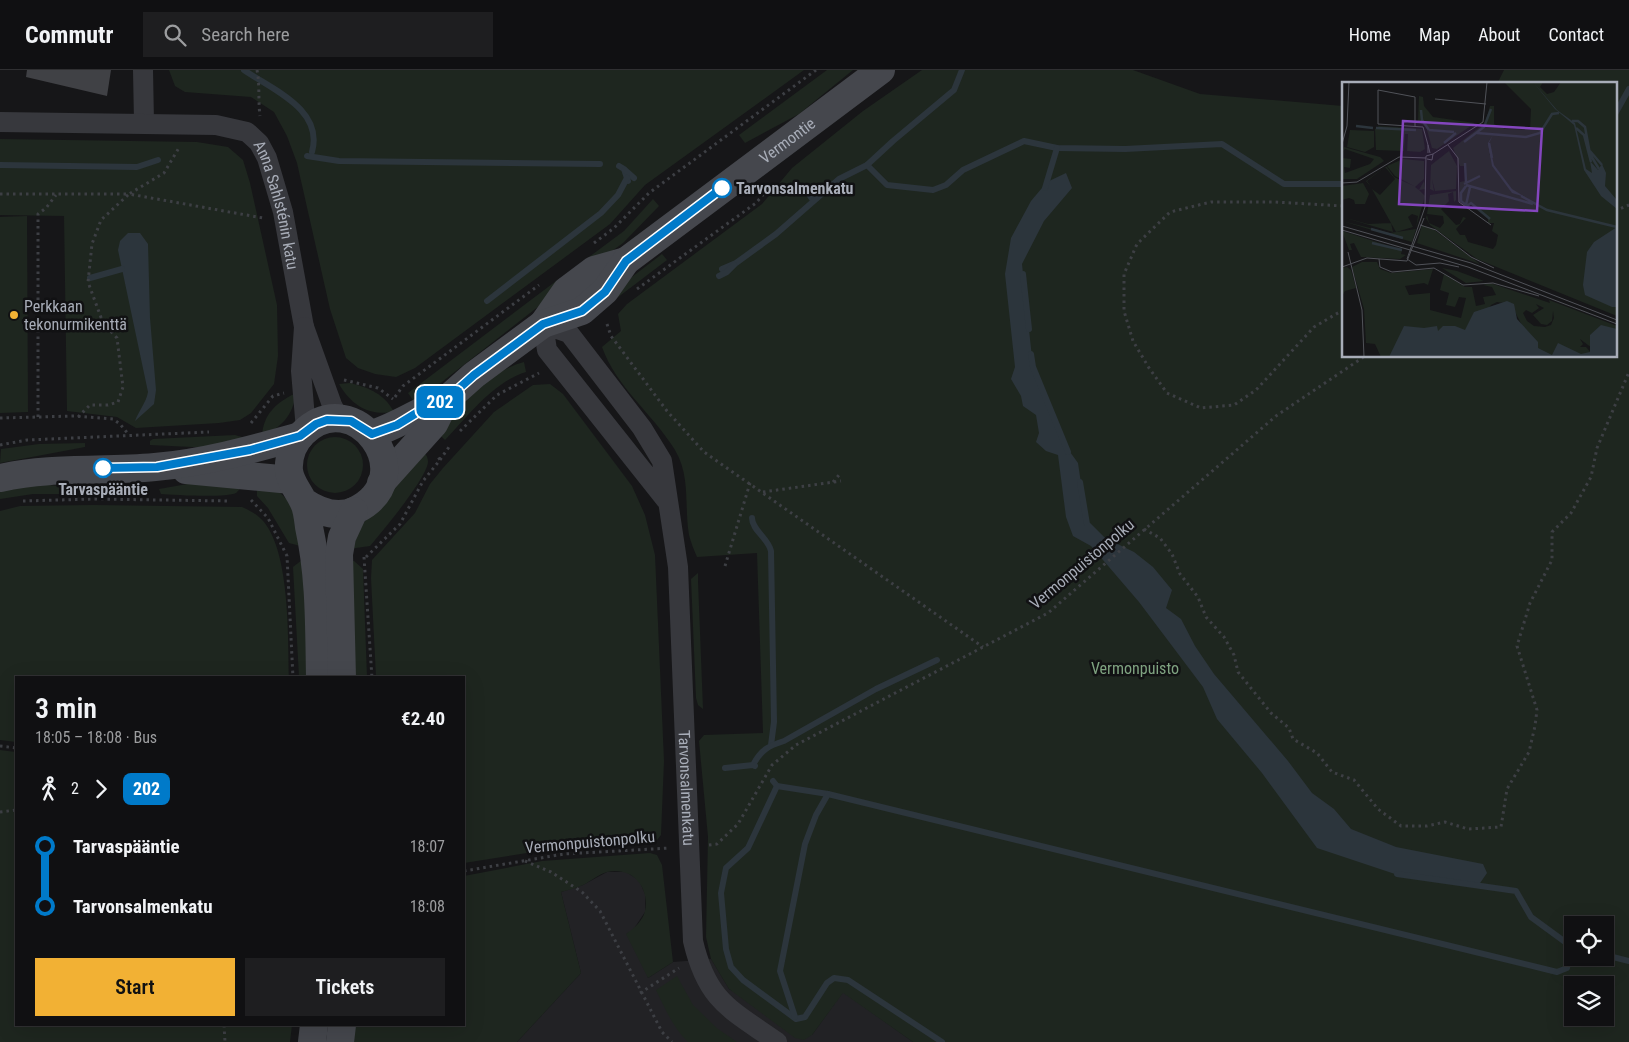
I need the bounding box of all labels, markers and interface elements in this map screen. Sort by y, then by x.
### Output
search box [143,12,493,57]
text: Commutr [25,21,113,49]
icon: search [161,21,189,49]
text: Search here [201,23,290,46]
text: Home [1349,24,1391,45]
text: Map [1419,24,1450,45]
text: About [1478,24,1520,45]
text: Contact [1548,24,1604,45]
inset map [1342,82,1616,358]
street label: Vermontie [756,113,819,167]
street label: Anna Sahlsténin katu [250,137,303,271]
marker: Tarvonsalmenkatu [712,178,732,198]
place label: Tarvonsalmenkatu [736,179,854,198]
place label: Perkkaan tekonurmikenttä [24,297,127,334]
marker: Perkkaan tekonurmikenttä [8,309,20,321]
line badge: 202 [411,386,469,418]
text: 202 [426,391,454,412]
marker: Tarvaspääntie [93,458,113,478]
place label: Tarvaspääntie [58,480,148,499]
street label: Vermonpuistonpolku [1026,515,1138,613]
park label: Vermonpuisto [1091,659,1179,678]
text: 3 min [35,692,97,725]
text: €2.40 [401,707,445,730]
text: 18:05 – 18:08 · Bus [35,728,157,747]
street label: Tarvonsalmenkatu [675,730,699,846]
icon: walk [35,775,63,803]
icon: forward [87,775,115,803]
text: 202 [133,778,160,799]
text: 2 [71,779,79,798]
street label: Vermonpuistonpolku [524,827,656,857]
text: Tarvaspääntie [73,835,180,858]
text: 18:07 [410,837,445,856]
text: Tarvonsalmenkatu [73,895,212,918]
text: 18:08 [410,897,445,916]
map controls [1564,916,1614,1026]
button: locate [1564,916,1614,966]
button: Start [35,958,235,1016]
button: Tickets [245,958,445,1016]
button: layers [1564,976,1614,1026]

